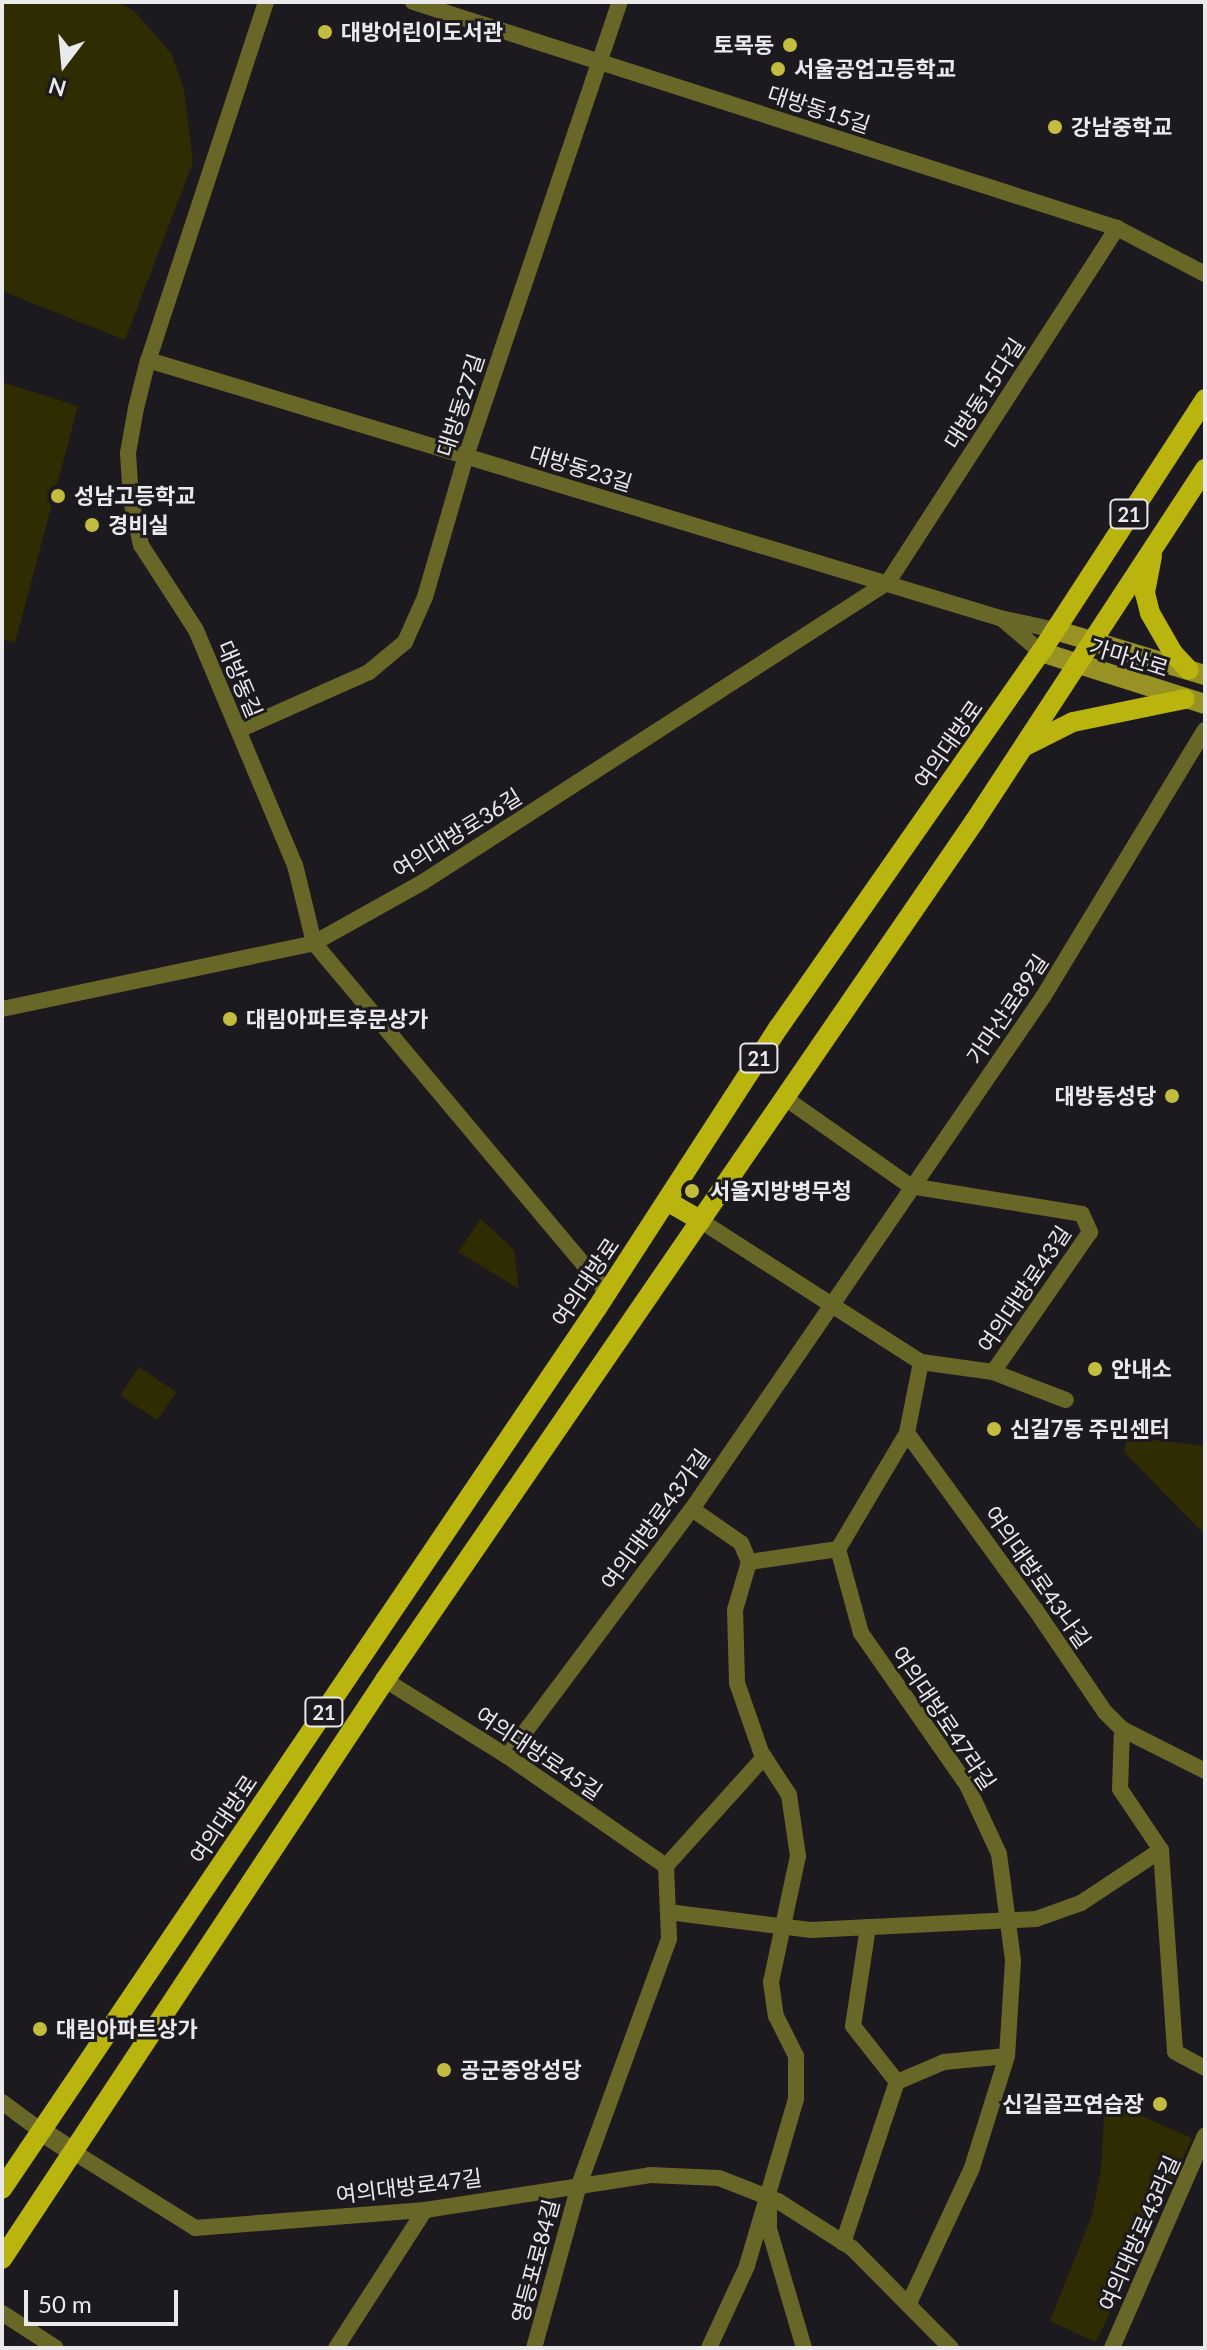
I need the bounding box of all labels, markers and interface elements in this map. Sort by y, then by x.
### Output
place label: 대방어린이도서관 [341,19,503,45]
marker: 대방어린이도서관 [316,23,334,41]
north arrow [24,24,104,104]
place label: 토목동 [713,32,774,58]
marker: 토목동 [781,36,799,54]
place label: 서울공업고등학교 [794,56,956,82]
marker: 서울공업고등학교 [769,60,787,78]
text: N [45,72,69,103]
street label: 대방동15길 [764,80,874,138]
place label: 강남중학교 [1071,114,1172,140]
marker: 강남중학교 [1046,118,1064,136]
street label: 대방동15다길 [938,333,1030,453]
street label: 대방동27길 [431,350,489,460]
street label: 대방동23길 [526,440,636,496]
place label: 성남고등학교 [74,483,195,509]
marker: 성남고등학교 [49,487,67,505]
road number: 21 [1109,498,1149,530]
place label: 경비실 [108,512,169,538]
marker: 경비실 [83,516,101,534]
street label: 가마산로 [1086,633,1172,681]
street label: 대방동길 [212,637,268,721]
street label: 여의대방로 [908,695,988,793]
street label: 여의대방로36길 [388,783,526,883]
street label: 가마산로89길 [961,949,1053,1069]
place label: 대림아파트후문상가 [246,1006,428,1032]
marker: 대림아파트후문상가 [221,1010,239,1028]
road number: 21 [739,1042,779,1074]
place label: 대방동성당 [1055,1083,1156,1109]
marker: 대방동성당 [1163,1087,1181,1105]
place label: 서울지방병무청 [710,1178,852,1204]
marker: 서울지방병무청 [681,1180,703,1202]
street label: 여의대방로43길 [972,1221,1076,1357]
street label: 여의대방로 [546,1233,624,1331]
place label: 안내소 [1111,1356,1172,1382]
marker: 안내소 [1086,1360,1104,1378]
place label: 신길7동 주민센터 [1010,1416,1170,1442]
marker: 신길7동 주민센터 [985,1420,1003,1438]
street label: 여의대방로43가길 [595,1444,715,1594]
street label: 여의대방로43나길 [979,1501,1097,1653]
street label: 여의대방로47라길 [886,1641,1002,1795]
road number: 21 [304,1696,344,1728]
street label: 여의대방로45길 [471,1701,607,1805]
street label: 여의대방로 [184,1770,262,1868]
place label: 대림아파트상가 [56,2016,198,2042]
marker: 대림아파트상가 [31,2020,49,2038]
place label: 공군중앙성당 [460,2057,581,2083]
marker: 공군중앙성당 [435,2061,453,2079]
place label: 신길골프연습장 [1002,2091,1144,2117]
marker: 신길골프연습장 [1151,2095,1169,2113]
street label: 여의대방로43라길 [1093,2151,1185,2315]
street label: 여의대방로47길 [334,2164,484,2208]
street label: 영등포로84길 [506,2196,564,2326]
scale bar [28,2274,182,2324]
text: 50 m [38,2289,92,2318]

